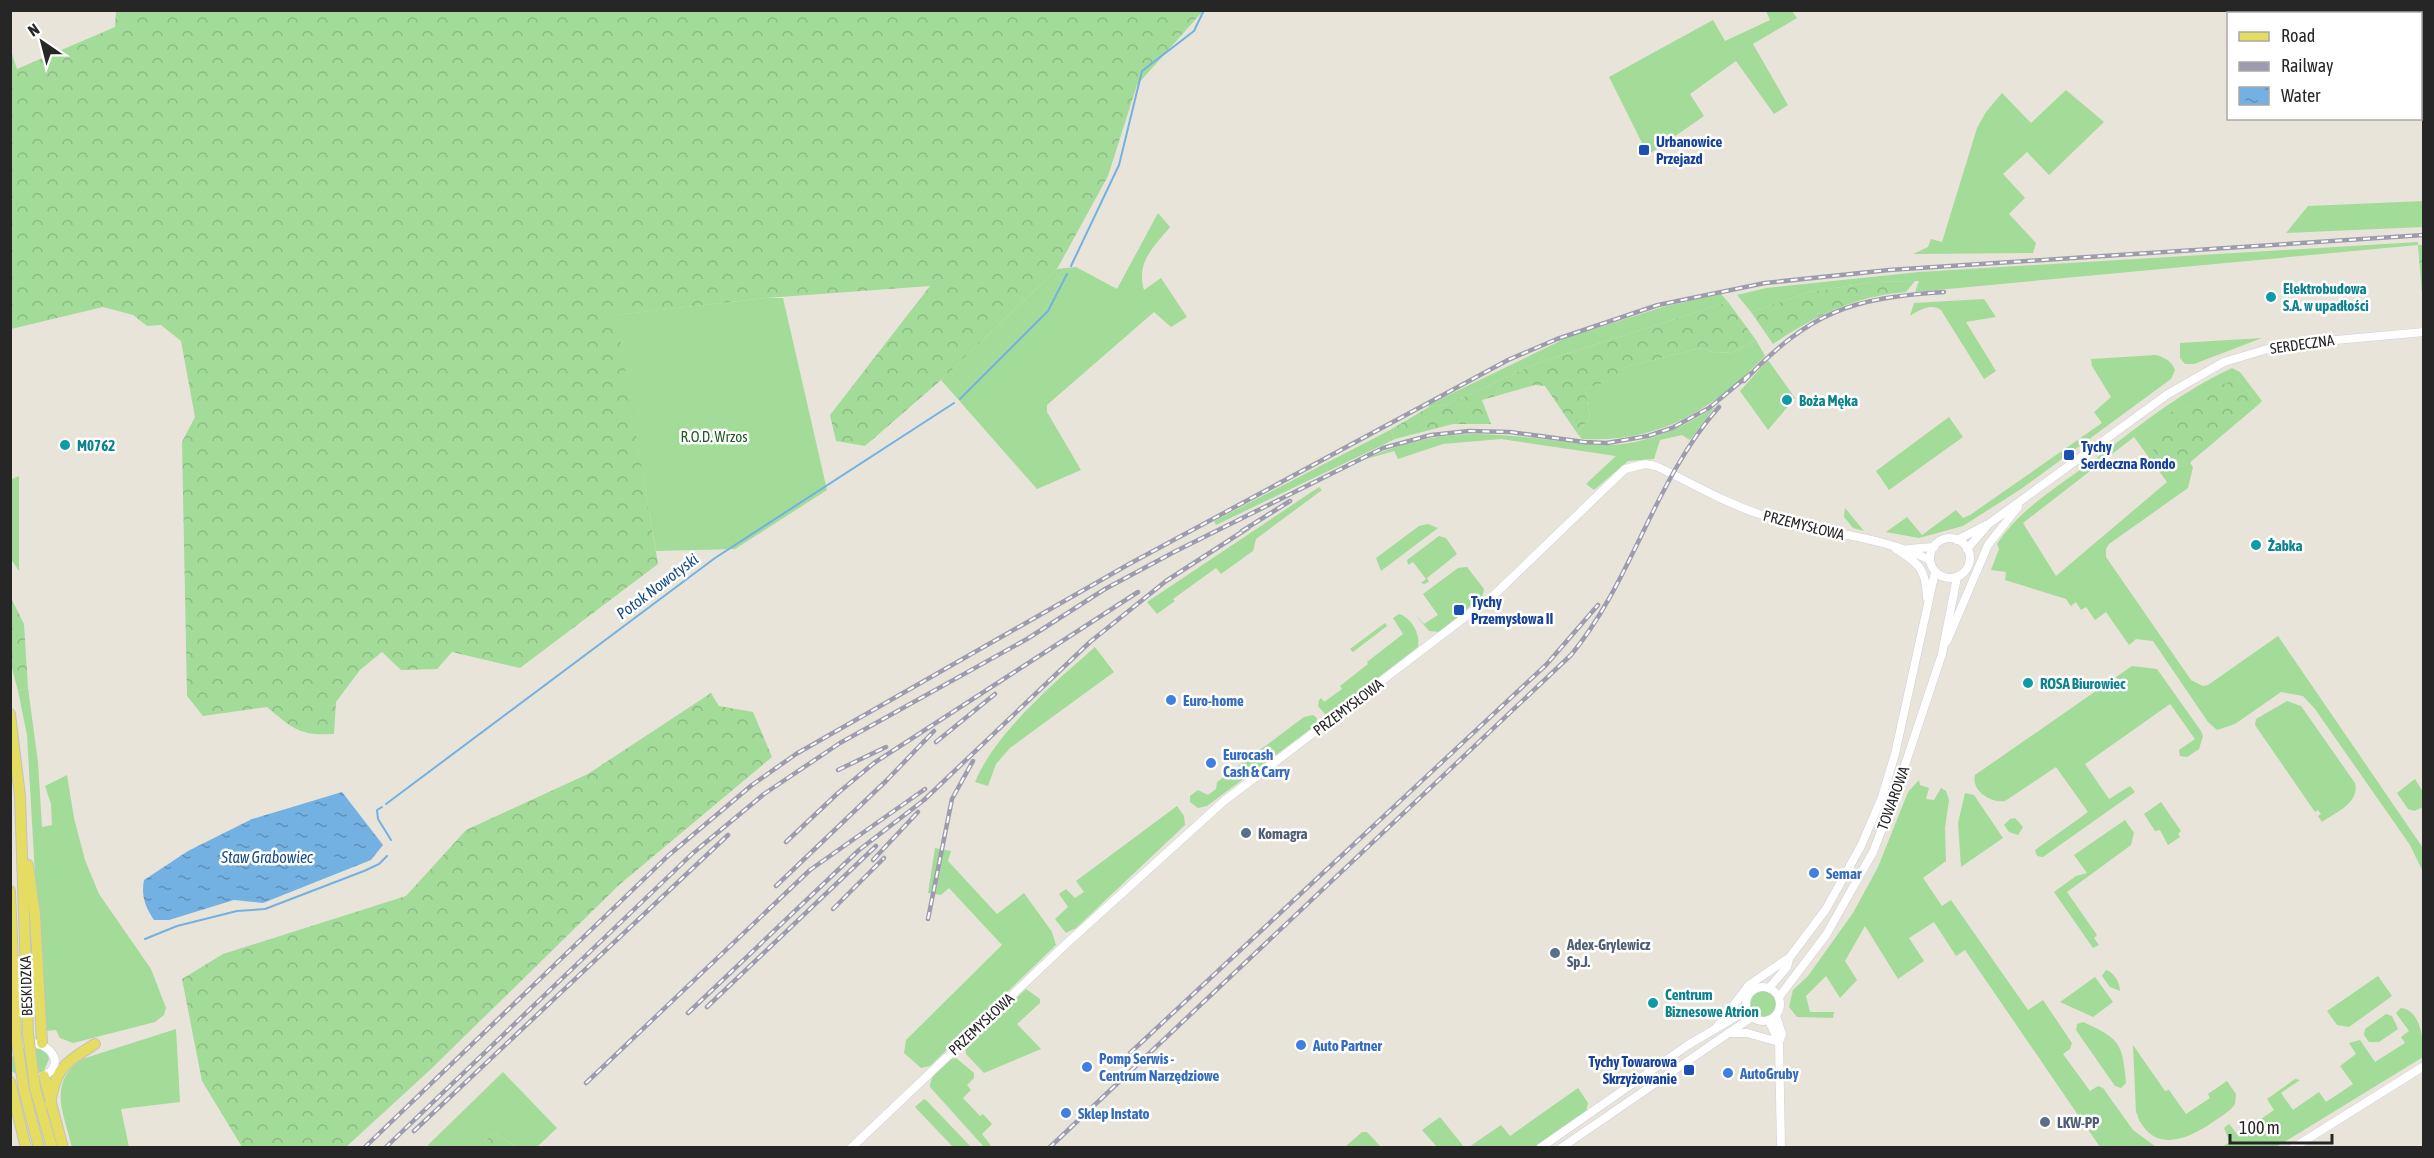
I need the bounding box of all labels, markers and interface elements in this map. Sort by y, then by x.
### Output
north arrow [12,12,72,72]
legend [2227,12,2422,120]
text: N [24,20,42,40]
text: Road [2281,25,2315,46]
text: Railway [2281,55,2333,76]
text: Water [2281,85,2321,106]
place label: Urbanowice Przejazd [1656,133,1722,167]
marker: Urbanowice Przejazd [1637,143,1651,157]
place label: Elektrobudowa S.A. w upadłości [2283,280,2369,314]
marker: Elektrobudowa S.A. w upadłości [2264,290,2278,304]
street label: SERDECZNA [2269,331,2336,357]
place label: Boża Męka [1799,392,1858,409]
marker: Boża Męka [1780,393,1794,407]
park label: R.O.D. Wrzos [680,428,748,445]
place label: M0762 [77,437,115,454]
marker: M0762 [58,438,72,452]
place label: Tychy Serdeczna Rondo [2081,438,2176,472]
marker: Tychy Serdeczna Rondo [2062,448,2076,462]
street label: PRZEMYSŁOWA [1762,507,1847,543]
place label: Żabka [2268,537,2302,554]
marker: Żabka [2249,538,2263,552]
water label: Potok Nowotyski [613,549,702,623]
place label: Tychy Przemysłowa II [1471,593,1553,627]
marker: Tychy Przemysłowa II [1452,603,1466,617]
street label: PRZEMYSŁOWA [1310,675,1387,739]
place label: ROSA Biurowiec [2040,675,2126,692]
marker: ROSA Biurowiec [2021,676,2035,690]
place label: Euro-home [1183,692,1244,709]
marker: Euro-home [1164,693,1178,707]
place label: Eurocash Cash & Carry [1223,746,1291,780]
marker: Eurocash Cash & Carry [1204,756,1218,770]
street label: TOWAROWA [1874,763,1913,832]
place label: Komagra [1258,825,1307,842]
marker: Komagra [1239,826,1253,840]
water label: Staw Grabowiec [220,848,314,866]
place label: Semar [1826,865,1862,882]
marker: Semar [1807,866,1821,880]
place label: Adex-Grylewicz Sp.J. [1566,936,1651,970]
marker: Adex-Grylewicz Sp.J. [1548,946,1562,960]
street label: BESKIDZKA [16,955,36,1017]
place label: Centrum Biznesowe Atrion [1665,986,1759,1020]
street label: PRZEMYSŁOWA [945,989,1018,1059]
marker: Centrum Biznesowe Atrion [1646,996,1660,1010]
place label: Auto Partner [1312,1037,1383,1054]
marker: Auto Partner [1294,1038,1308,1052]
place label: Pomp Serwis - Centrum Narzędziowe [1099,1050,1220,1084]
place label: Tychy Towarowa Skrzyżowanie [1588,1053,1677,1087]
marker: Pomp Serwis - Centrum Narzędziowe [1080,1060,1094,1074]
marker: Tychy Towarowa Skrzyżowanie [1682,1063,1696,1077]
place label: AutoGruby [1739,1065,1799,1082]
marker: AutoGruby [1721,1066,1735,1080]
place label: Sklep Instato [1078,1105,1150,1122]
marker: Sklep Instato [1059,1106,1073,1120]
scale bar [2230,1107,2332,1145]
place label: LKW-PP [2057,1114,2100,1131]
marker: LKW-PP [2038,1115,2052,1129]
text: 100 m [2239,1117,2280,1138]

